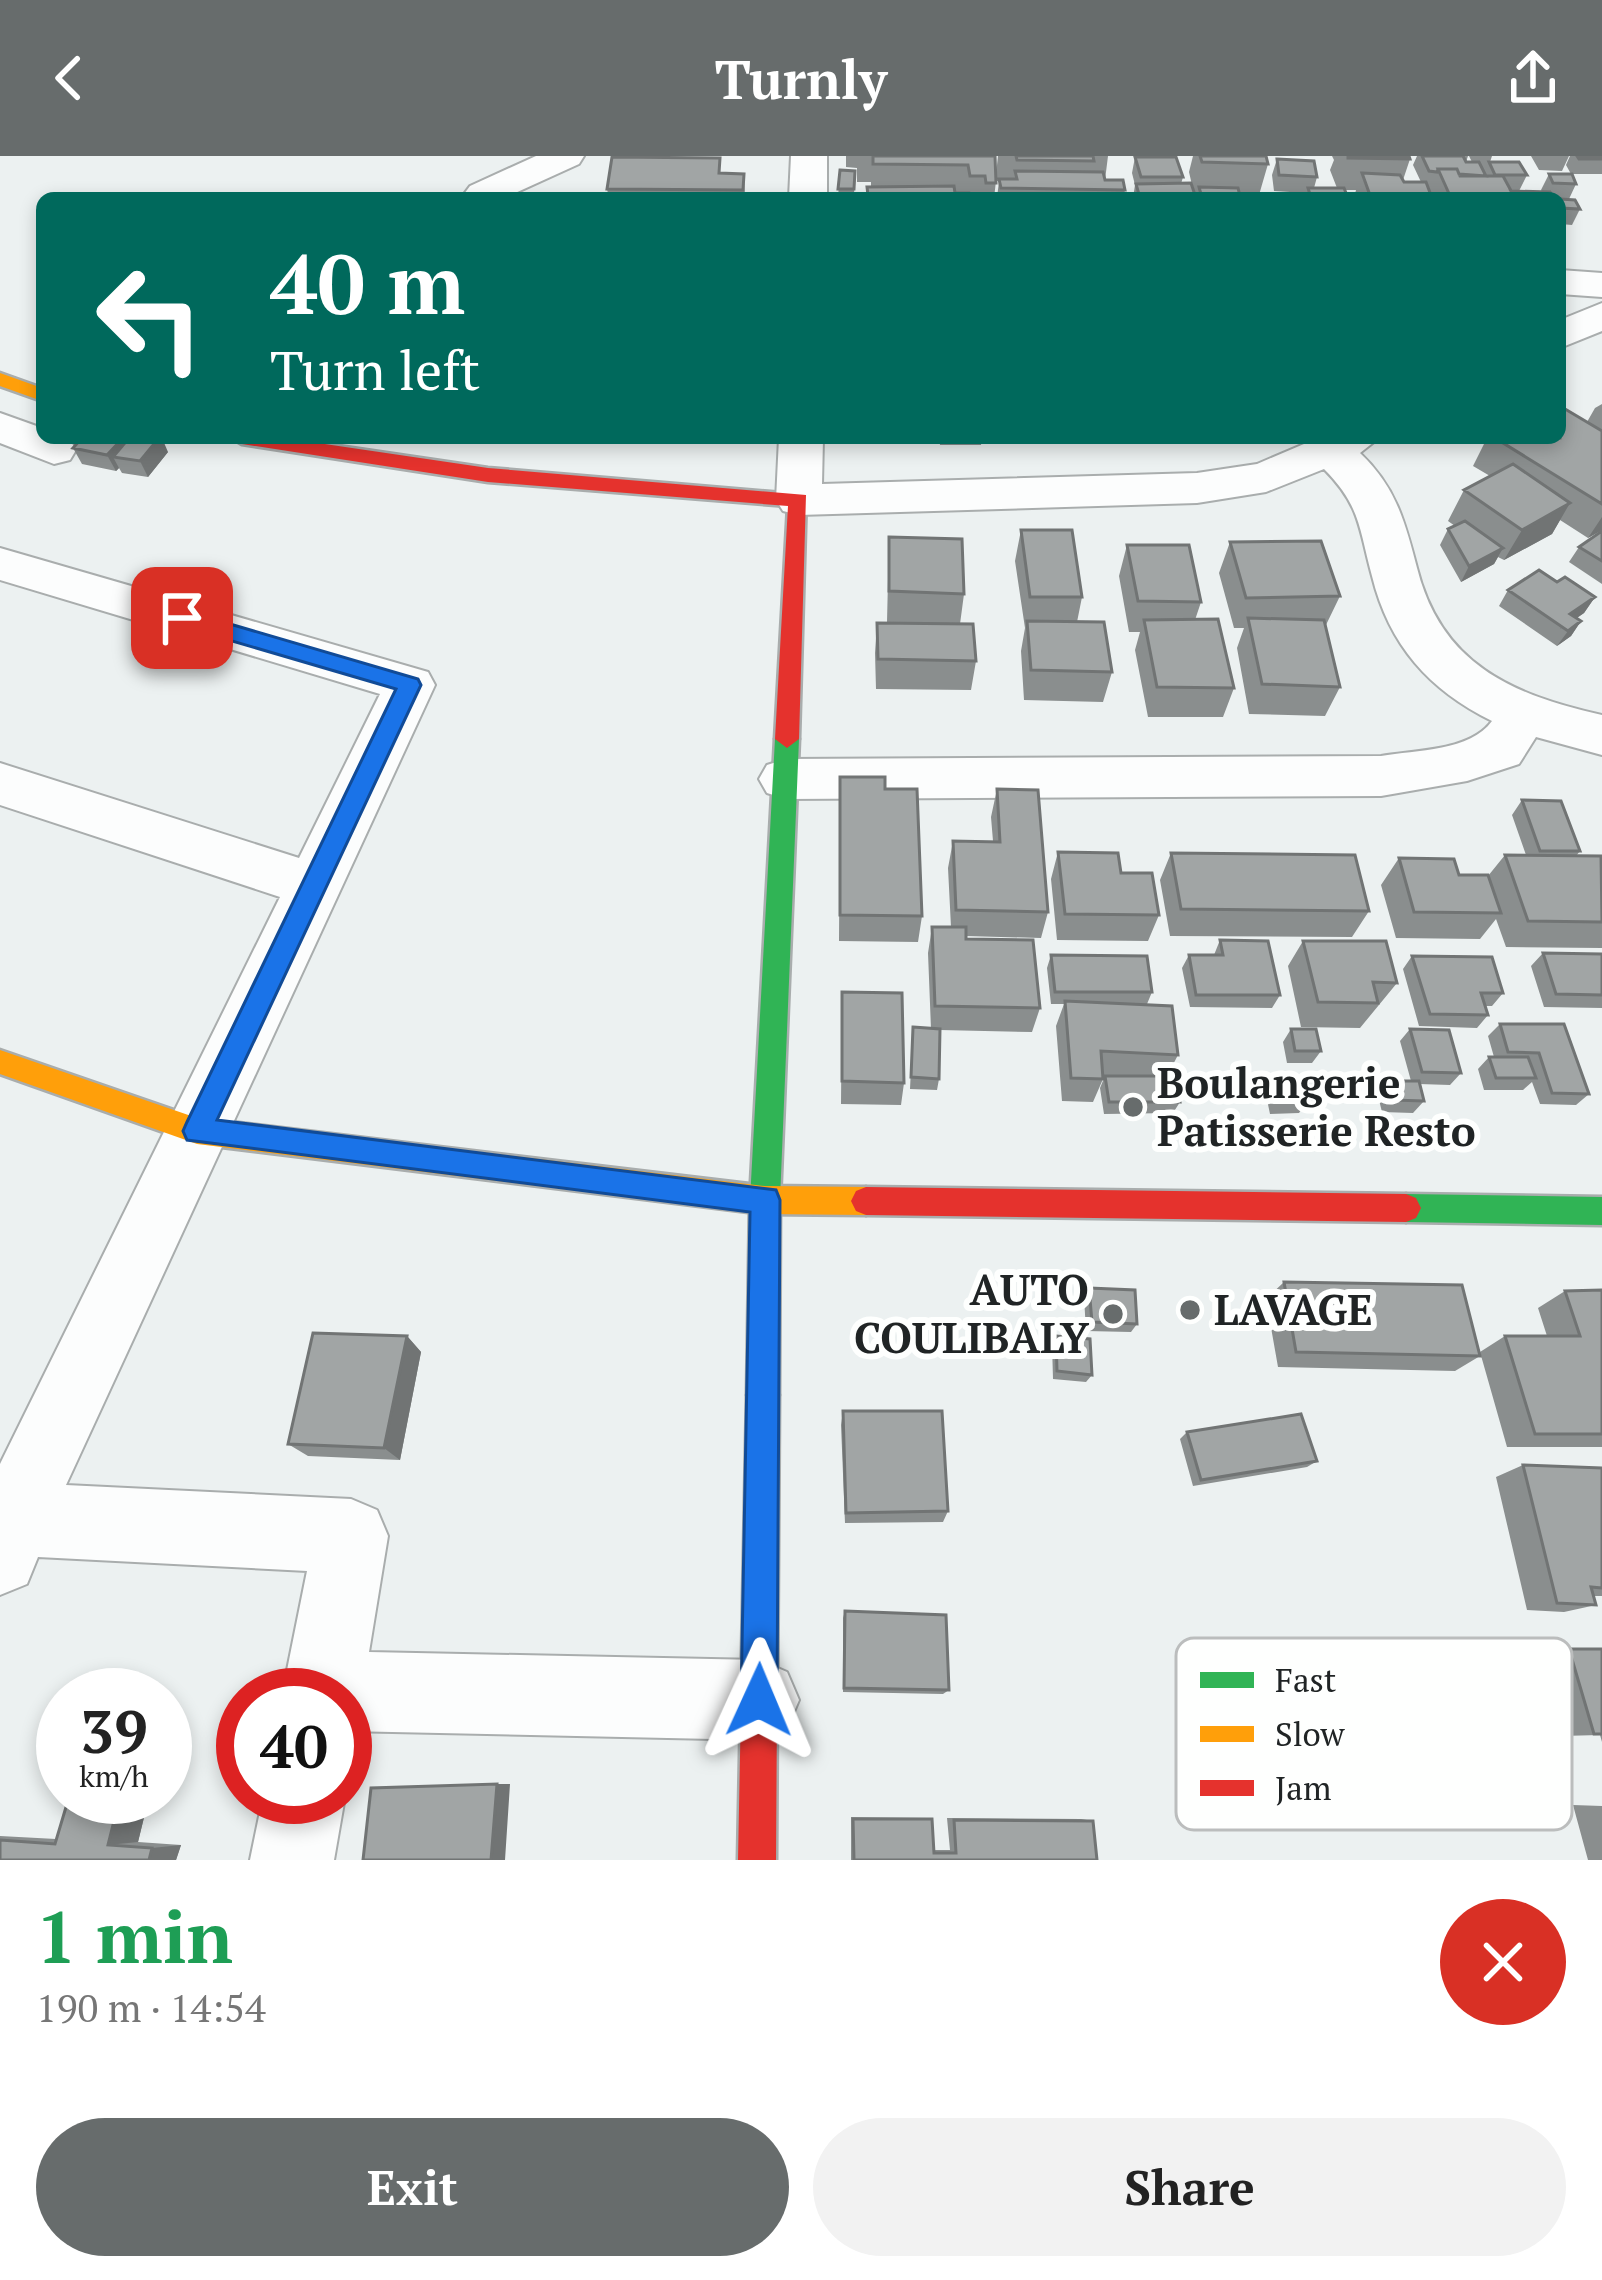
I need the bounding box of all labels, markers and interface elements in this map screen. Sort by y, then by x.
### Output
text: Turnly [715,43,887,114]
icon: back [36,45,102,111]
icon: share [1500,45,1566,111]
text: 40 m [270,227,465,338]
icon: left [72,240,228,396]
text: Turn left [270,334,480,405]
pin [131,567,233,669]
icon: arrive [149,585,215,651]
place label: Boulangerie Patisserie Resto [1157,1054,1476,1158]
marker: Boulangerie Patisserie Resto [1120,1094,1146,1120]
place label: AUTO COULIBALY [854,1261,1090,1365]
place label: LAVAGE [1214,1281,1373,1337]
marker: LAVAGE [1177,1297,1203,1323]
marker: AUTO COULIBALY [1100,1301,1126,1327]
position arrow [696,1637,822,1763]
legend [1176,1638,1572,1830]
text: Fast [1275,1658,1336,1701]
speed limit sign: 40 [216,1668,372,1824]
text: 39 [80,1691,148,1770]
text: Slow [1275,1712,1345,1755]
text: km/h [79,1756,149,1796]
text: Jam [1275,1766,1331,1809]
text: 1 min [36,1888,233,1984]
button: close [1440,1899,1566,2025]
text: 190 m · 14:54 [36,1981,266,2033]
button: Exit [36,2118,789,2256]
button: Share [813,2118,1566,2256]

